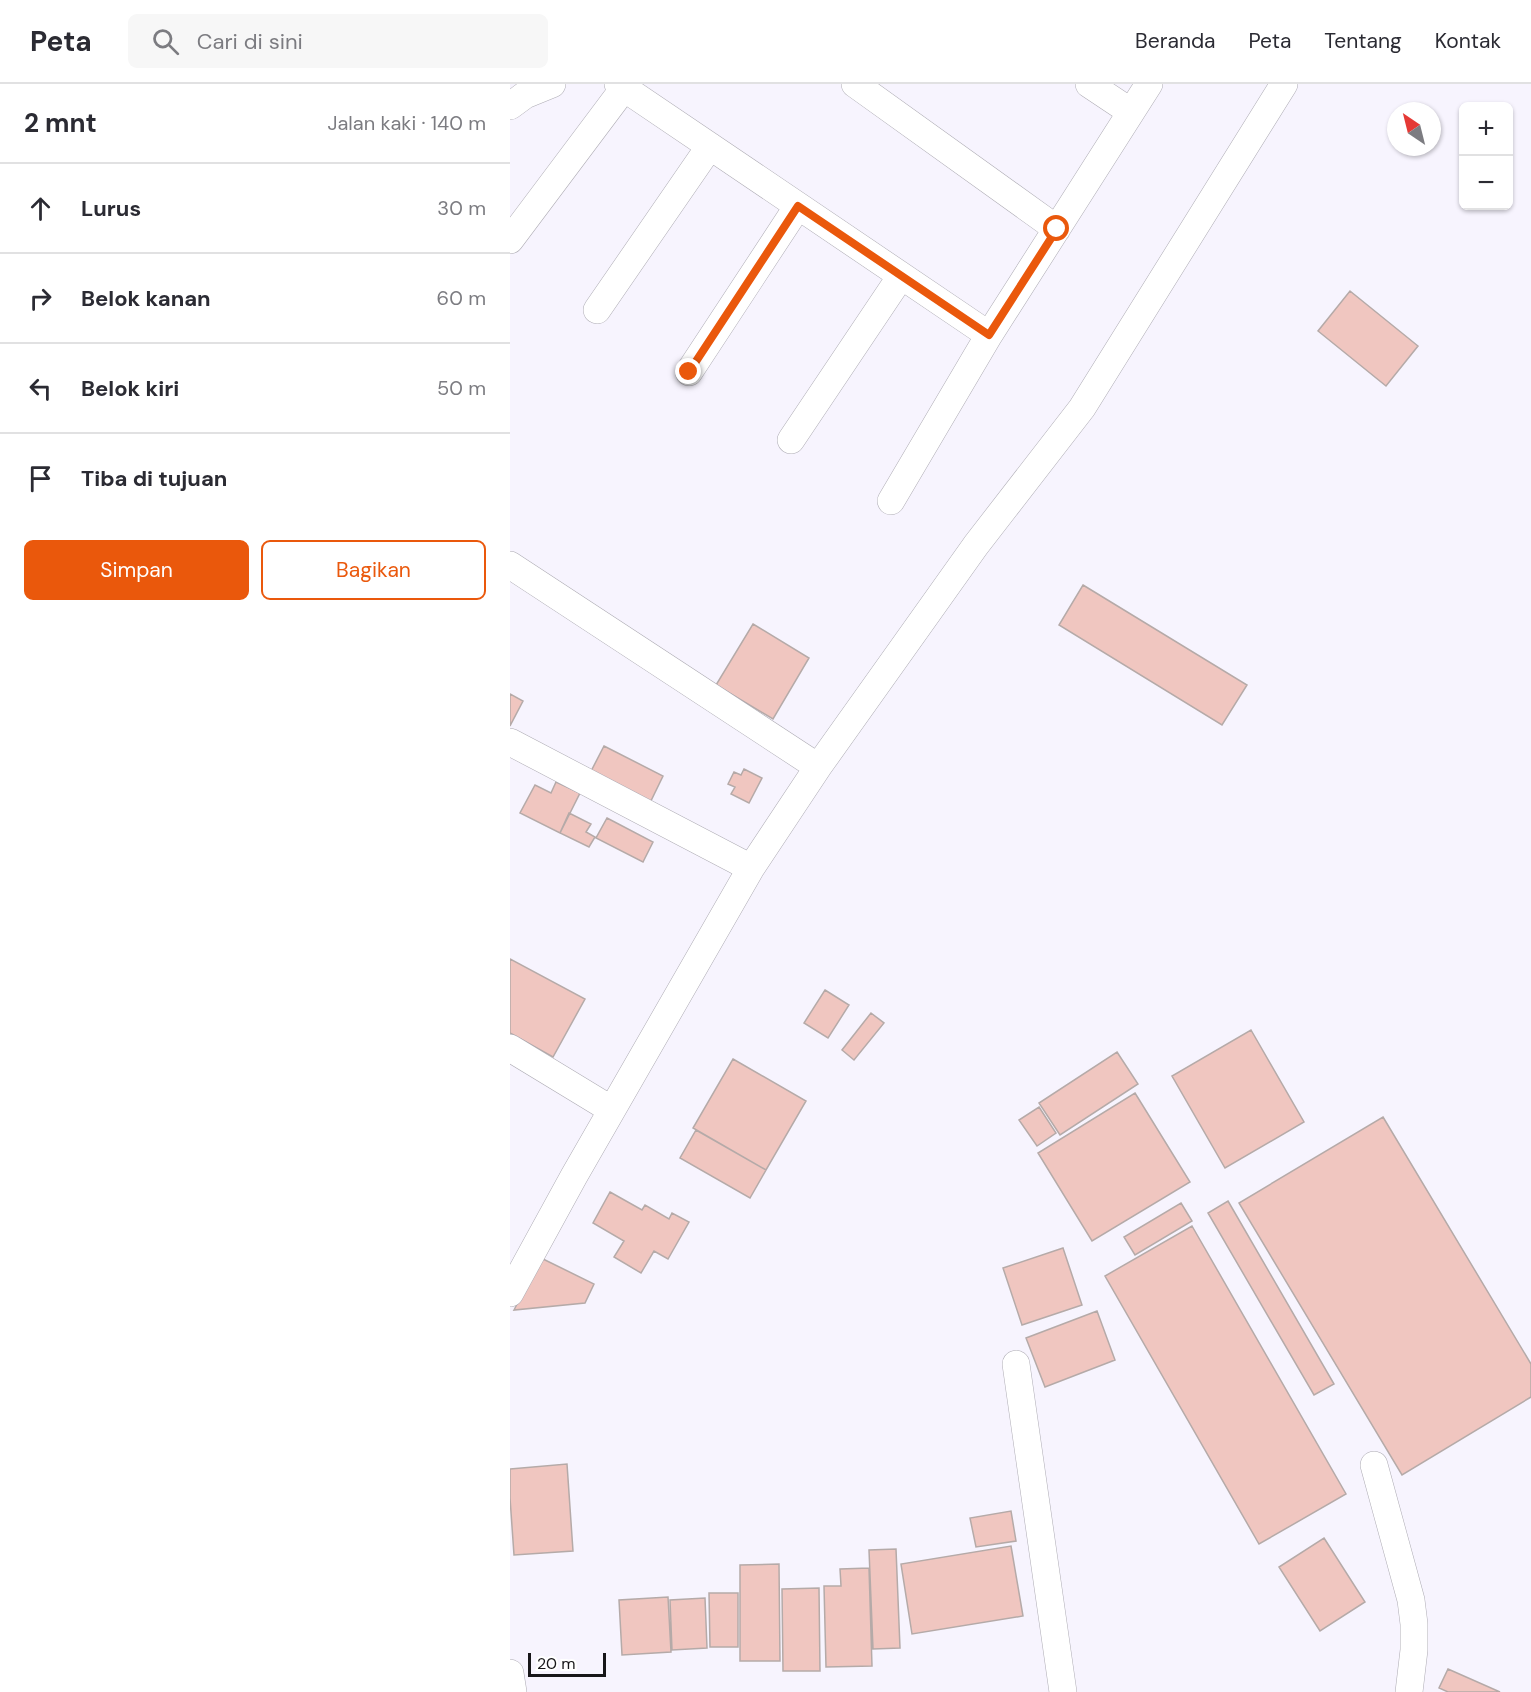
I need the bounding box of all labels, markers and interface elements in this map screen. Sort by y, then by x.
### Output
search box [128,14,548,68]
text: Peta [30,23,92,60]
icon: search [149,25,182,58]
text: Cari di sini [197,27,303,56]
text: Beranda [1135,27,1216,55]
text: Peta [1249,27,1291,55]
text: Tentang [1324,27,1402,55]
text: Kontak [1435,27,1501,55]
north arrow [1387,102,1441,156]
map controls [1459,102,1513,210]
button: + [1459,102,1513,156]
text: 2 mnt [24,106,97,140]
text: Jalan kaki · 140 m [327,110,486,136]
button: − [1459,156,1513,210]
icon: ahead [24,192,57,225]
text: Lurus [81,194,141,223]
text: 30 m [437,195,486,221]
route start [1043,215,1069,241]
icon: right [24,282,57,315]
text: Belok kanan [81,284,211,313]
text: 60 m [437,285,486,311]
route end [675,358,701,384]
icon: left [24,372,57,405]
text: Belok kiri [81,374,179,403]
text: 50 m [437,375,486,401]
icon: arrive [24,462,57,495]
text: Tiba di tujuan [81,464,227,493]
button: Simpan [24,540,249,600]
button: Bagikan [261,540,486,600]
scale bar [528,1650,606,1678]
text: 20 m [537,1653,576,1674]

